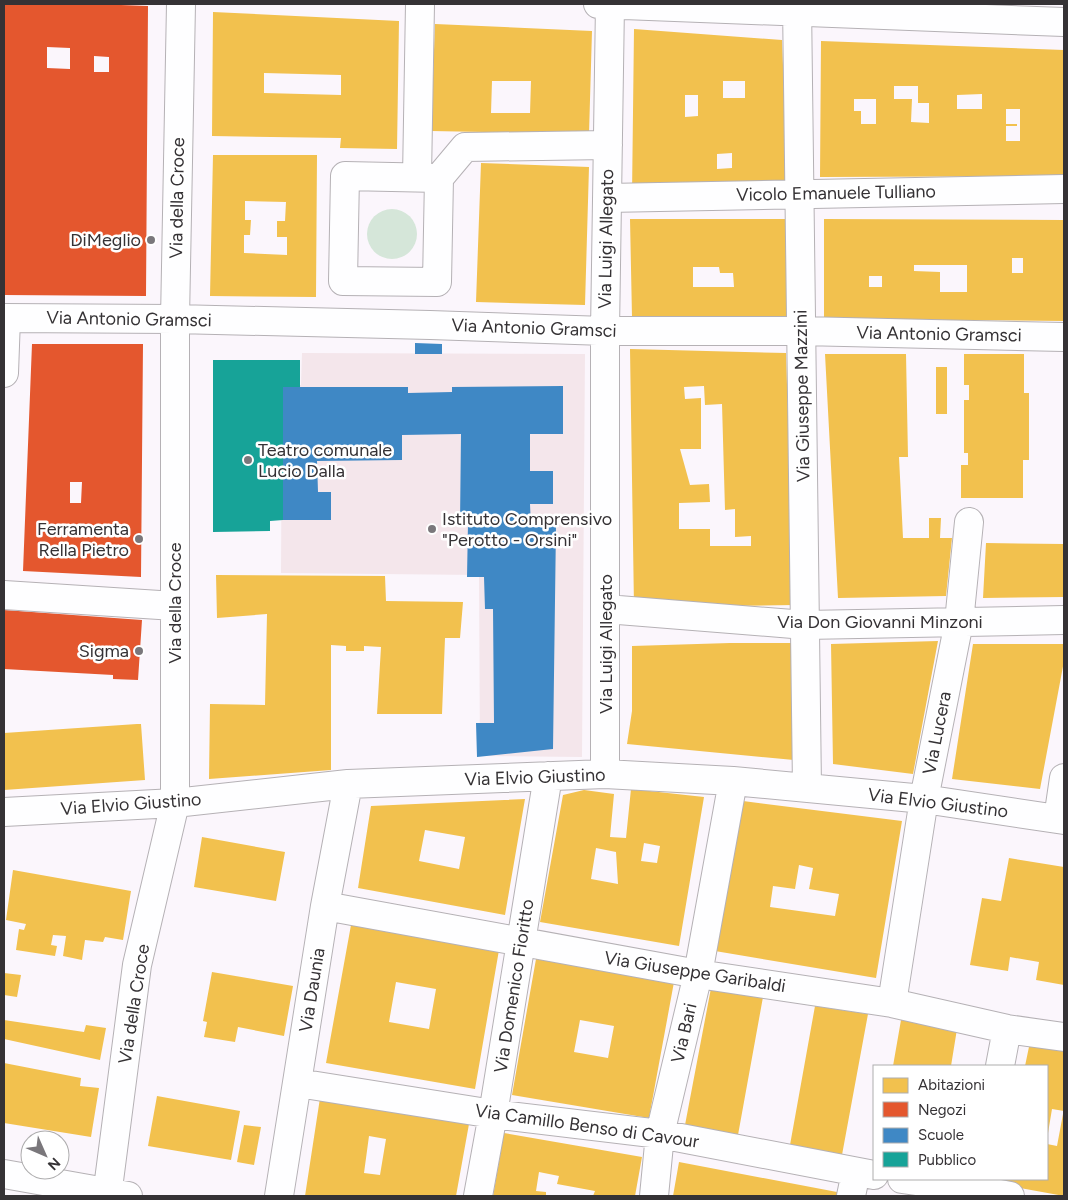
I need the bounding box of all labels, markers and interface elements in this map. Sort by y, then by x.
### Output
street label: Via della Croce [165,137,189,259]
street label: Via Luigi Allegato [594,169,618,309]
street label: Vicolo Emanuele Tulliano [736,180,936,206]
place label: DiMeglio [70,229,141,251]
marker: DiMeglio [145,234,157,246]
street label: Via Antonio Gramsci [46,307,212,331]
street label: Via Giuseppe Mazzini [789,310,815,482]
street label: Via Antonio Gramsci [451,314,617,342]
street label: Via Antonio Gramsci [856,322,1022,346]
place label: Teatro comunale Lucio Dalla [258,439,392,482]
marker: Teatro comunale Lucio Dalla [242,454,254,466]
place label: Istituto Comprensivo "Perotto - Orsini" [442,508,612,551]
place label: Ferramenta Rella Pietro [37,518,129,561]
marker: Istituto Comprensivo "Perotto - Orsini" [426,523,438,535]
marker: Ferramenta Rella Pietro [133,533,145,545]
street label: Via della Croce [164,542,186,664]
street label: Via Luigi Allegato [595,574,617,714]
street label: Via Don Giovanni Minzoni [777,611,983,633]
place label: Sigma [79,640,129,662]
marker: Sigma [133,645,145,657]
street label: Via Lucera [918,689,956,777]
street label: Via Elvio Giustino [464,764,606,790]
street label: Via Elvio Giustino [867,783,1009,823]
street label: Via Elvio Giustino [60,788,202,820]
street label: Via Domenico Fioritto [489,897,539,1075]
street label: Via della Croce [114,942,154,1066]
street label: Via Daunia [294,946,330,1034]
street label: Via Giuseppe Garibaldi [603,947,787,997]
street label: Via Bari [666,1001,702,1065]
legend [873,1065,1048,1180]
text: Abitazioni [918,1076,985,1094]
street label: Via Camillo Benso di Cavour [474,1099,700,1153]
text: Negozi [918,1101,966,1119]
text: Scuole [918,1126,964,1144]
north arrow [20,1130,70,1180]
text: Pubblico [918,1151,976,1169]
text: N [44,1154,64,1174]

